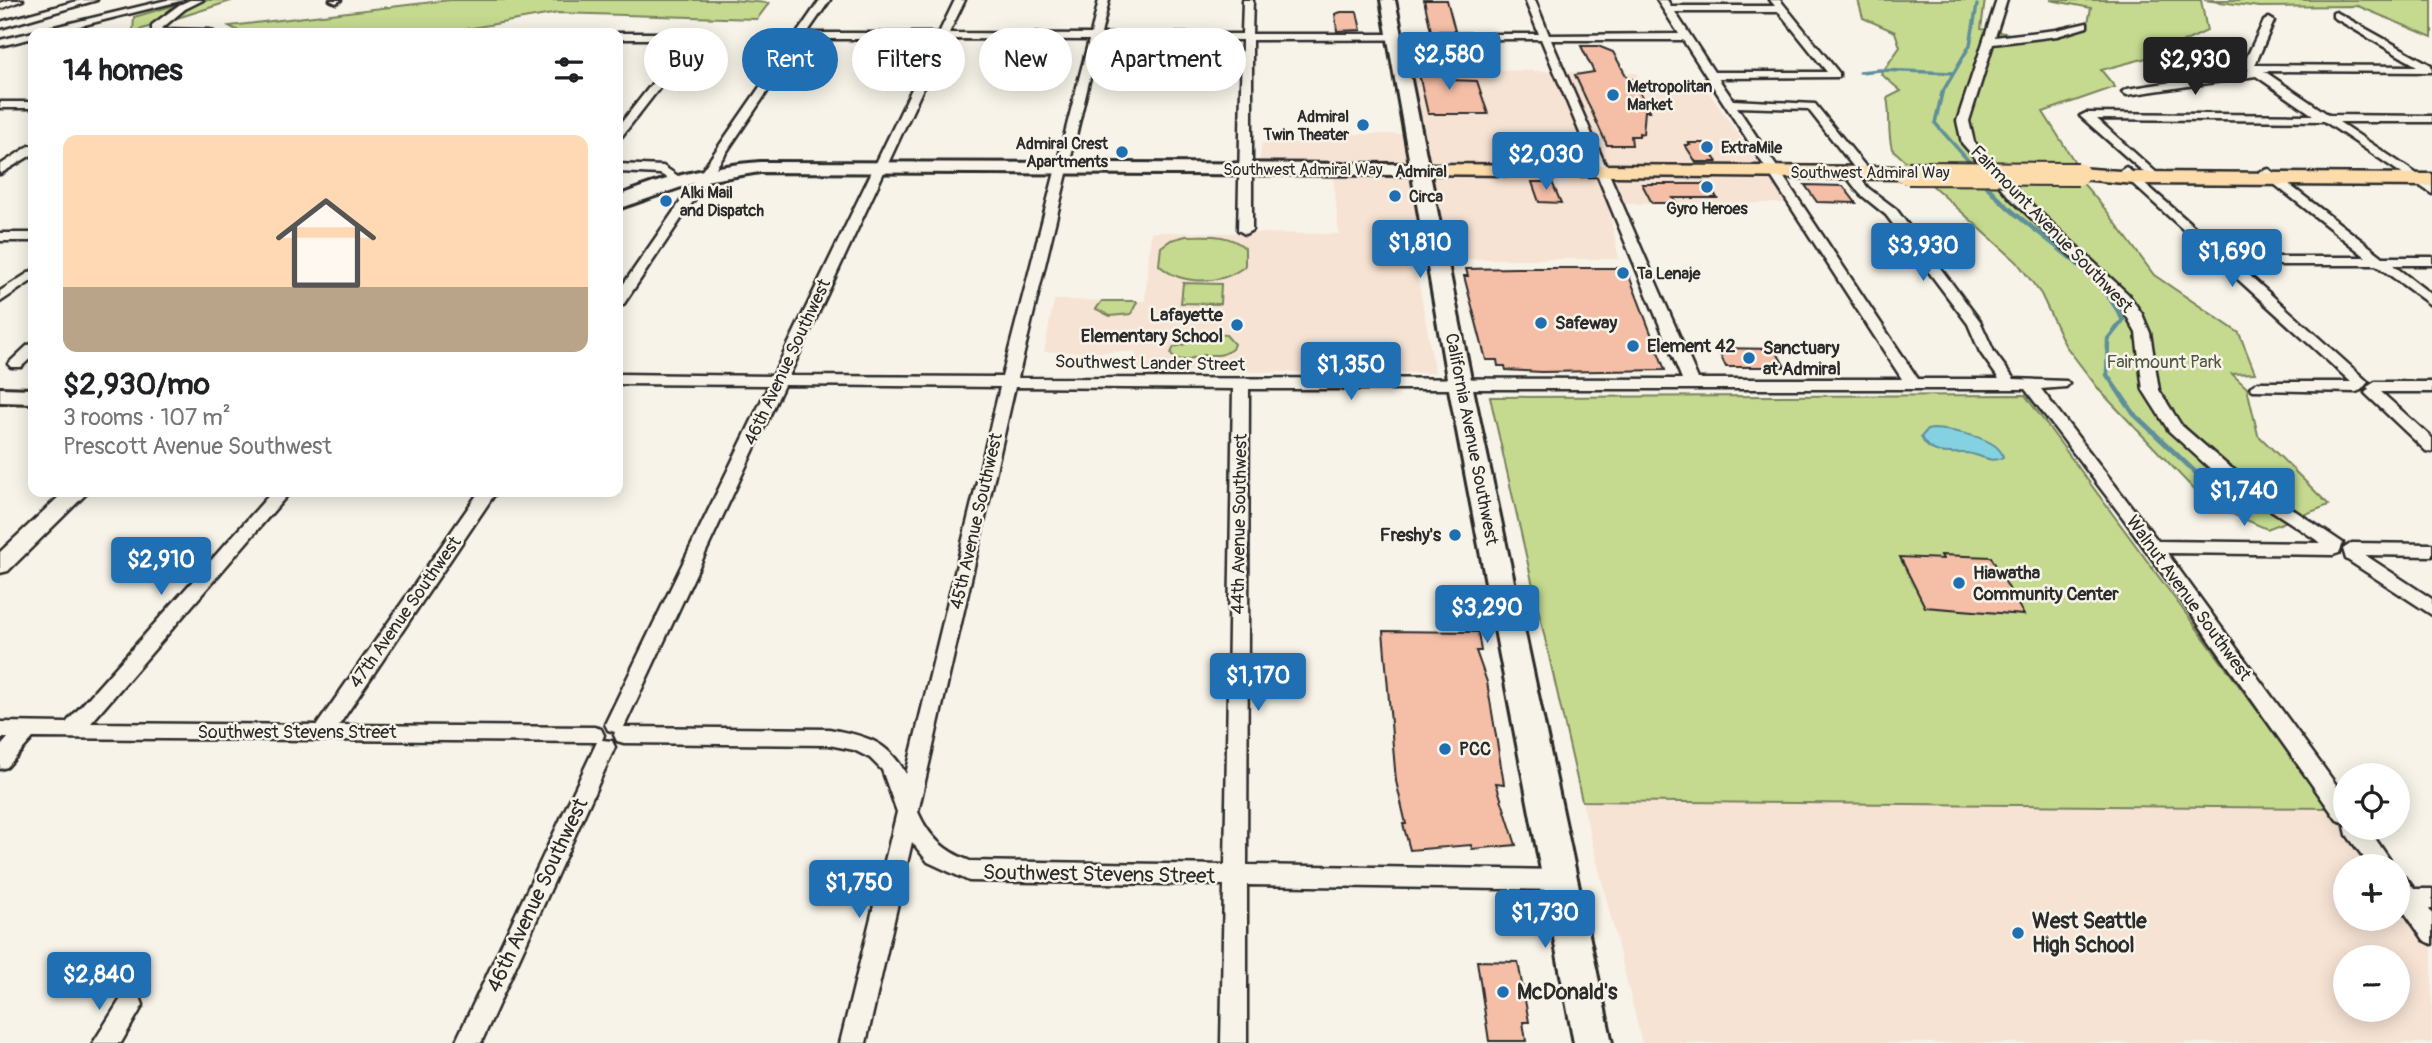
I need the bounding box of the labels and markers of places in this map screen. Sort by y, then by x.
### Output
pin: $2,580 [1392,32,1506,92]
pin: $2,930 [2138,38,2252,97]
place label: Metropolitan Market [1627,77,1712,115]
marker: Metropolitan Market [1605,87,1621,103]
place label: Admiral Twin Theater [1262,107,1349,145]
marker: Admiral Twin Theater [1355,117,1371,133]
pin: $2,030 [1489,132,1603,192]
place label: Admiral Crest Apartments [1016,134,1109,172]
place label: ExtraMile [1721,138,1783,158]
marker: ExtraMile [1699,139,1715,155]
marker: Admiral Crest Apartments [1114,144,1130,160]
marker: Gyro Heroes [1699,179,1715,195]
place label: Alki Mail and Dispatch [680,183,764,221]
place label: Circa [1409,187,1444,207]
marker: Circa [1387,188,1403,204]
marker: Alki Mail and Dispatch [658,193,674,209]
place label: Gyro Heroes [1666,199,1748,219]
pin: $1,810 [1363,220,1477,280]
pin: $3,930 [1866,224,1980,283]
pin: $1,690 [2175,230,2289,289]
place label: Ta Lenaje [1636,264,1702,284]
marker: Ta Lenaje [1615,265,1631,281]
place label: Lafayette Elementary School [1081,304,1224,348]
place label: Safeway [1555,312,1617,335]
marker: Safeway [1533,315,1549,331]
marker: Lafayette Elementary School [1229,317,1245,333]
place label: Element 42 [1647,335,1736,358]
place label: Sanctuary at Admiral [1763,337,1841,381]
marker: Element 42 [1625,338,1641,354]
pin: $1,350 [1294,342,1408,402]
marker: Sanctuary at Admiral [1741,350,1757,366]
pin: $1,740 [2187,468,2301,528]
place label: Freshy's [1380,524,1442,547]
marker: Freshy's [1447,527,1463,543]
pin: $2,910 [104,538,218,597]
place label: Hiawatha Community Center [1973,562,2119,606]
marker: Hiawatha Community Center [1951,575,1967,591]
pin: $3,290 [1430,586,1544,645]
pin: $1,170 [1201,654,1315,713]
place label: PCC [1459,738,1491,761]
marker: PCC [1437,741,1453,757]
pin: $1,750 [802,860,916,920]
pin: $1,730 [1488,890,1602,950]
place label: West Seattle High School [2032,908,2147,959]
marker: West Seattle High School [2010,925,2026,941]
pin: $2,840 [42,953,156,1012]
place label: McDonald's [1517,979,1618,1006]
marker: McDonald's [1495,984,1511,1000]

